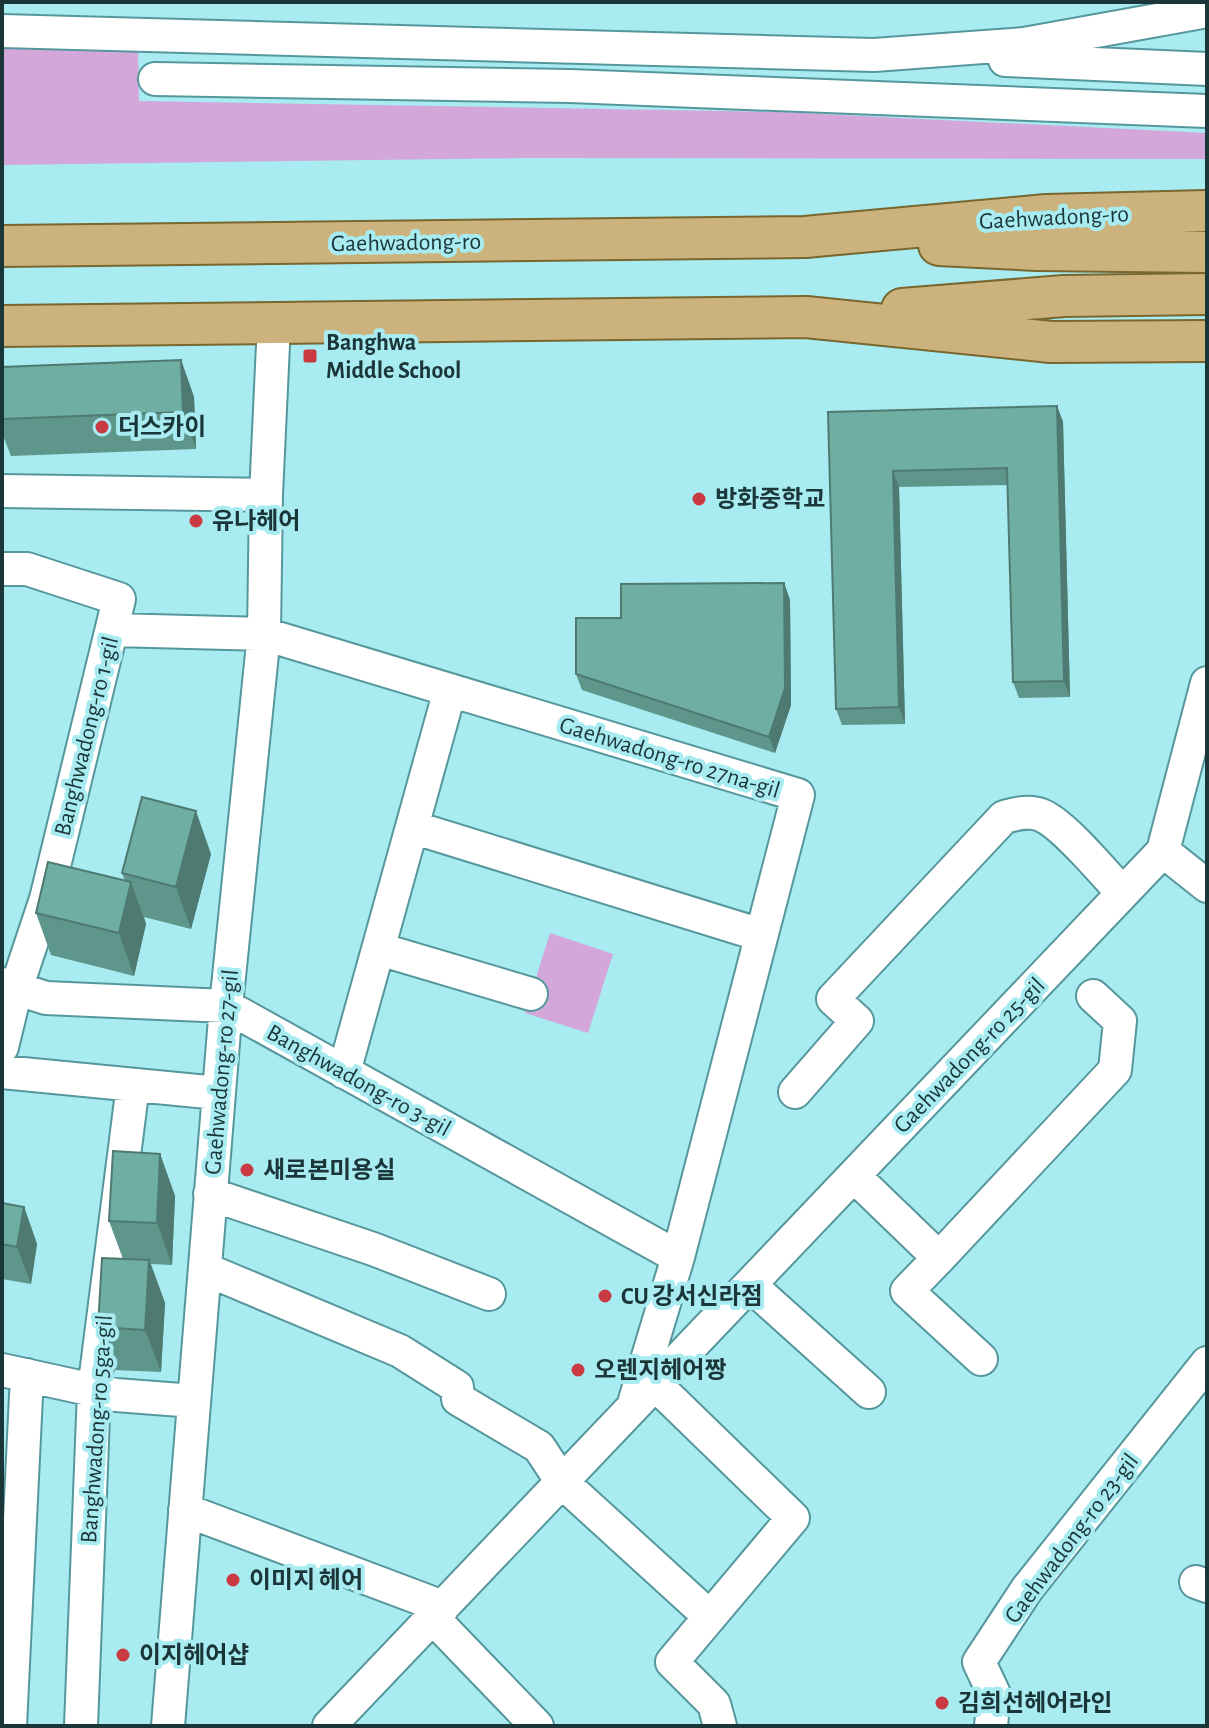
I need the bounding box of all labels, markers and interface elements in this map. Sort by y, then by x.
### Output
street label: Gaehwadong-ro [978,202,1130,234]
street label: Gaehwadong-ro [331,230,481,256]
place label: Banghwa Middle School [326,331,461,383]
marker: Banghwa Middle School [301,347,319,365]
place label: 더스카이 [118,414,206,440]
marker: 더스카이 [93,418,111,436]
place label: 방화중학교 [715,486,825,512]
marker: 방화중학교 [690,490,708,508]
place label: 유나헤어 [212,508,300,534]
marker: 유나헤어 [187,512,205,530]
street label: Banghwadong-ro 1-gil [51,634,123,838]
street label: Gaehwadong-ro 27na-gil [557,713,783,803]
street label: Gaehwadong-ro 27-gil [201,969,243,1176]
street label: Gaehwadong-ro 25-gil [890,973,1050,1138]
street label: Banghwadong-ro 3-gil [262,1020,455,1141]
place label: 새로본미용실 [263,1157,395,1183]
marker: 새로본미용실 [238,1161,256,1179]
place label: CU 강서신라점 [621,1283,763,1309]
marker: CU 강서신라점 [596,1287,614,1305]
street label: Banghwadong-ro 5ga-gil [77,1314,117,1544]
place label: 오렌지헤어짱 [594,1357,726,1383]
marker: 오렌지헤어짱 [569,1361,587,1379]
street label: Gaehwadong-ro 23-gil [1000,1449,1143,1628]
place label: 이미지 헤어 [249,1567,363,1593]
marker: 이미지 헤어 [224,1571,242,1589]
place label: 이지헤어샵 [139,1642,249,1668]
marker: 이지헤어샵 [114,1646,132,1664]
place label: 김희선헤어라인 [958,1690,1113,1716]
marker: 김희선헤어라인 [933,1694,951,1712]

